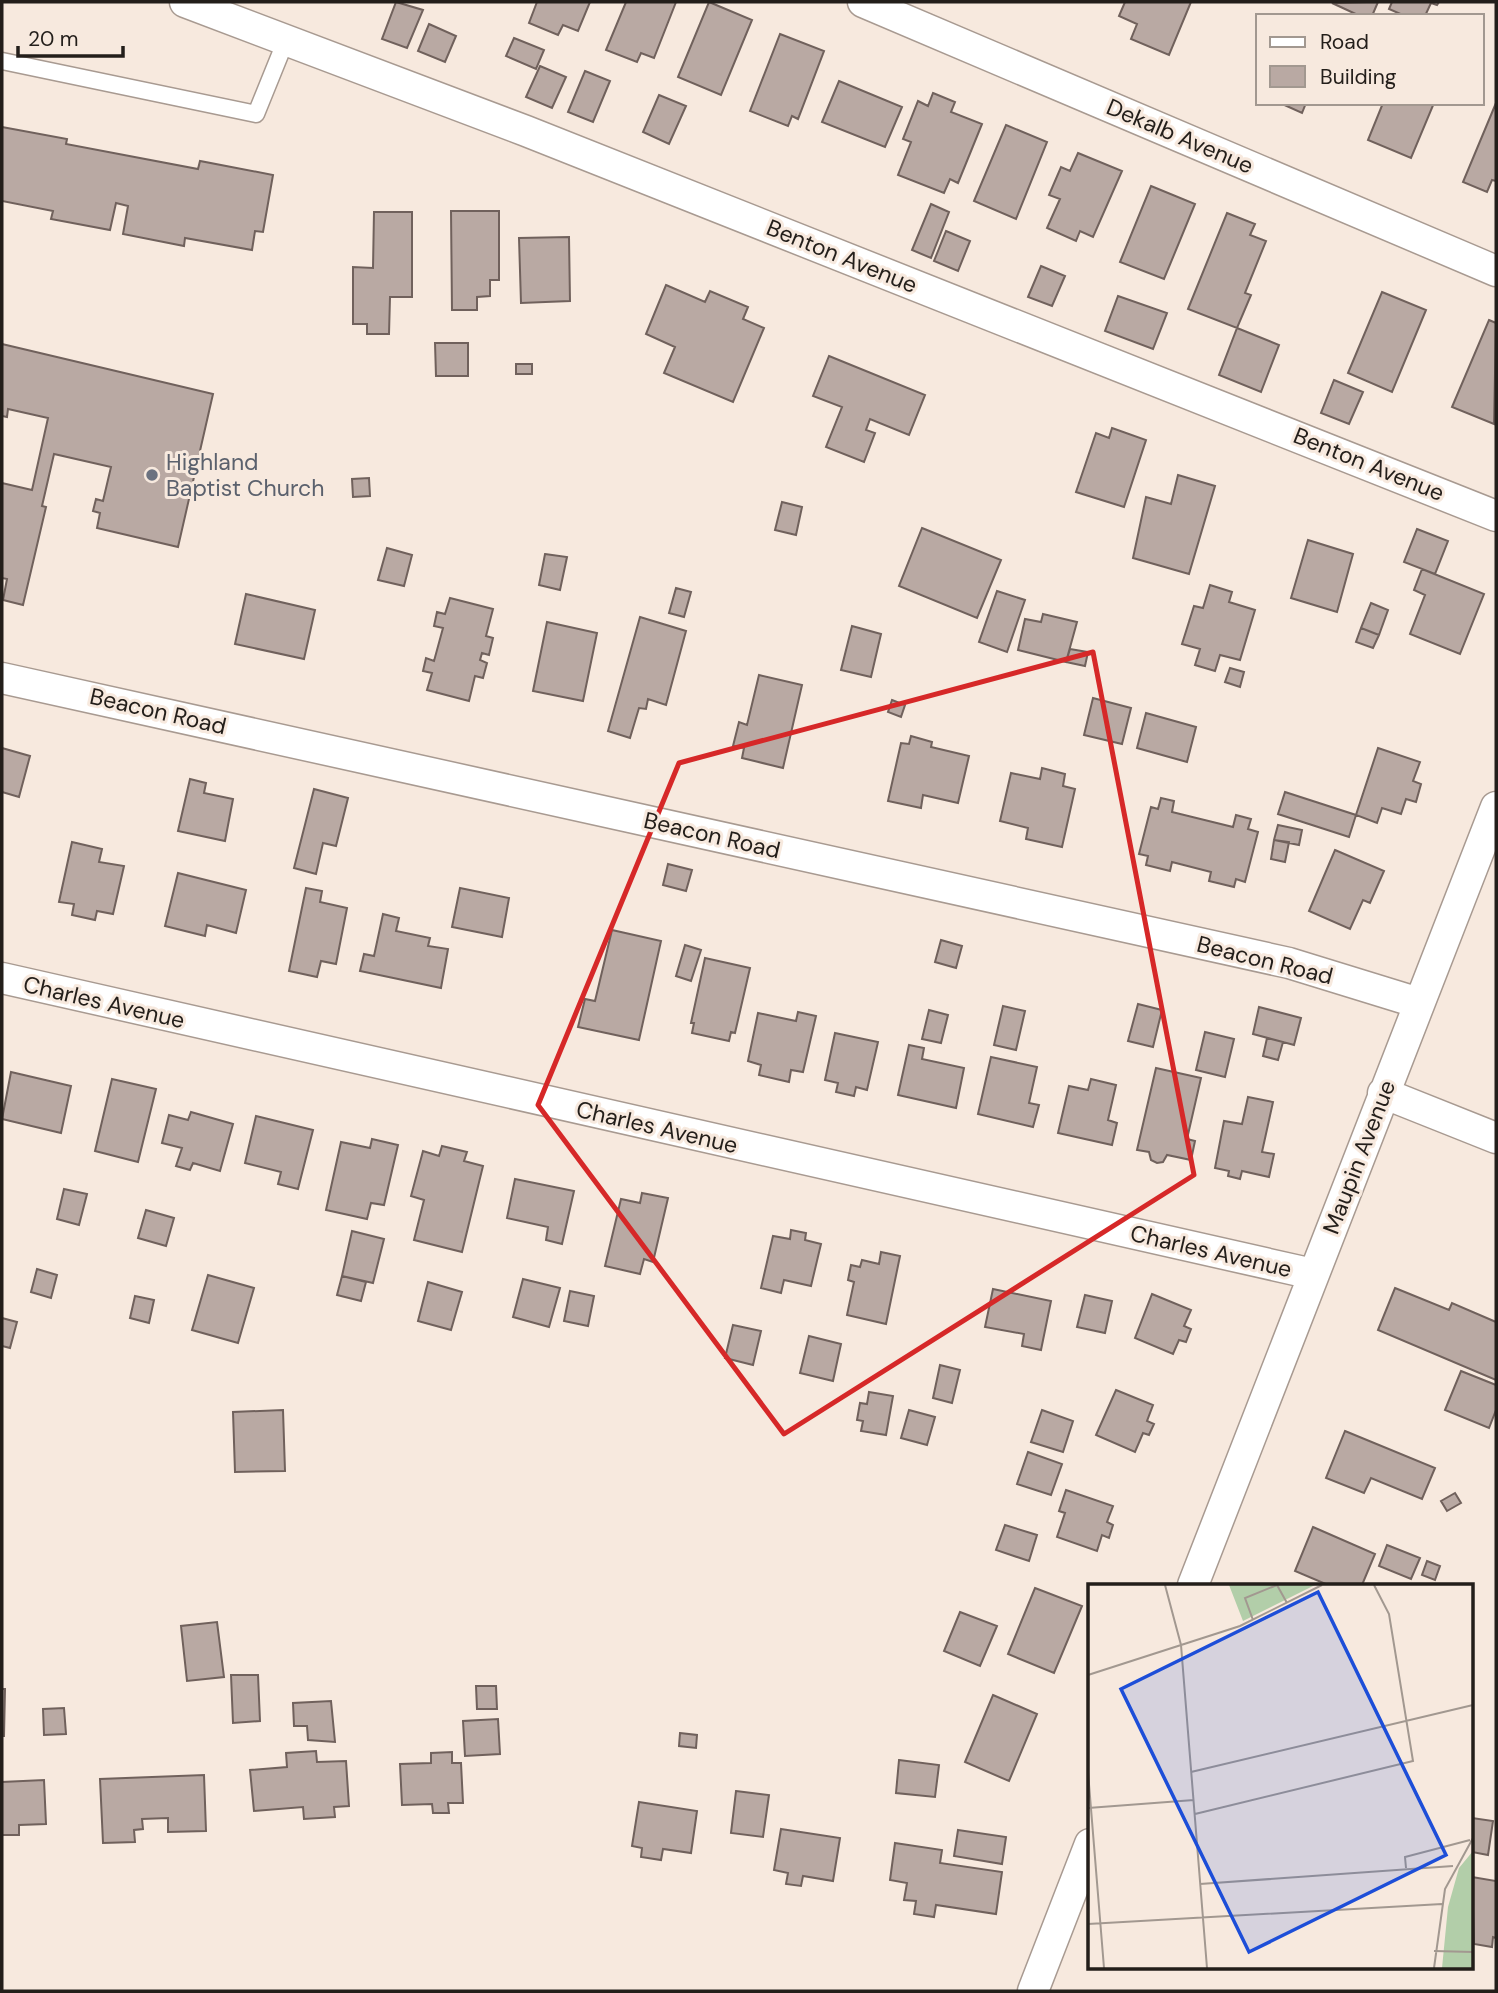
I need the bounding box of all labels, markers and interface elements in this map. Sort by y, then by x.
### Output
scale bar [18,14,122,58]
legend [1256,14,1484,105]
text: 20 m [28,25,79,53]
text: Road [1320,28,1369,56]
text: Building [1320,63,1397,91]
street label: Dekalb Avenue [1102,92,1258,180]
street label: Benton Avenue [762,212,922,300]
street label: Benton Avenue [1289,420,1449,508]
place label: Highland Baptist Church [166,447,324,503]
marker: Highland Baptist Church [144,467,160,483]
street label: Beacon Road [87,681,229,741]
street label: Beacon Road [641,805,783,865]
street label: Beacon Road [1194,929,1336,991]
street label: Charles Avenue [20,969,188,1035]
street label: Maupin Avenue [1316,1076,1402,1238]
street label: Charles Avenue [573,1094,741,1160]
street label: Charles Avenue [1127,1218,1295,1284]
inset map [1088,1584,1474,1968]

